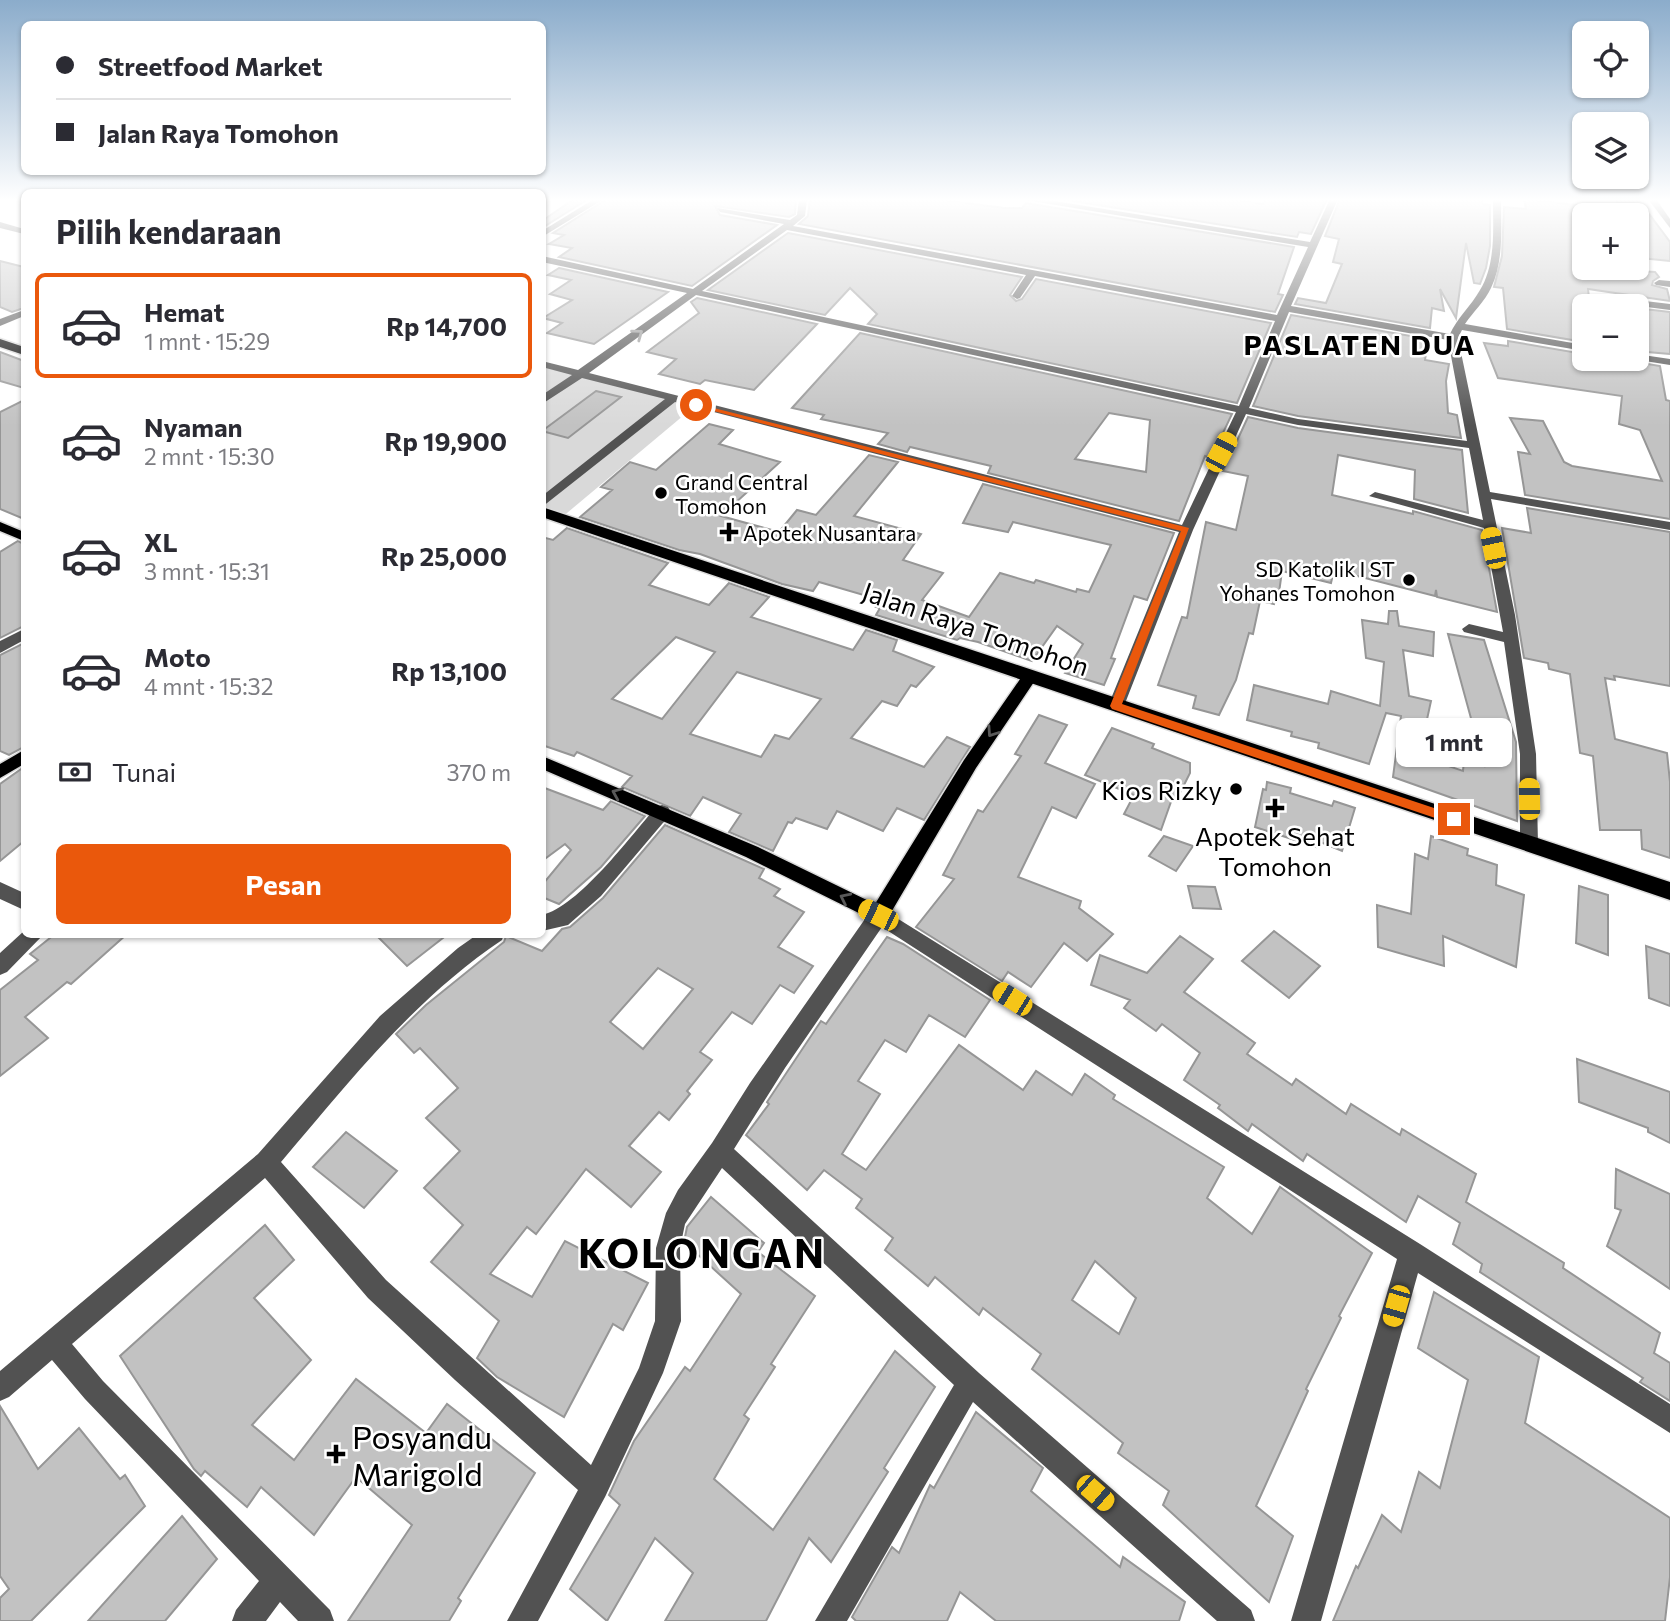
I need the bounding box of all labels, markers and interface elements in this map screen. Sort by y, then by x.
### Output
map controls [1572,21,1649,371]
button: locate [1572,21,1649,98]
text: Streetfood Market [98,50,322,81]
button: layers [1572,112,1649,189]
text: Jalan Raya Tomohon [98,117,339,148]
button: + [1572,203,1649,280]
text: Pilih kendaraan [56,211,282,251]
icon: car [60,294,123,357]
button: − [1572,294,1649,371]
text: Hemat [144,296,225,327]
text: Rp 14,700 [386,310,507,341]
text: 1 mnt · 15:29 [144,327,270,355]
district label: PASLATEN DUA [1244,327,1476,361]
one-way arrow [630,330,643,343]
route start [680,389,712,421]
icon: car [60,409,123,472]
text: Nyaman [144,411,243,442]
text: Rp 19,900 [384,425,507,456]
car [1202,429,1241,475]
text: 2 mnt · 15:30 [144,442,275,470]
place label: Grand Central Tomohon [675,469,808,518]
marker: Grand Central Tomohon [653,485,669,501]
place label: Apotek Nusantara [743,520,916,545]
icon: car [60,524,123,587]
marker: Apotek Nusantara [721,524,737,540]
car [1479,525,1508,571]
text: XL [144,526,178,557]
text: Rp 25,000 [381,540,507,571]
place label: SD Katolik I ST Yohanes Tomohon [1219,556,1395,605]
text: 3 mnt · 15:31 [144,557,270,585]
marker: SD Katolik I ST Yohanes Tomohon [1401,572,1417,588]
street label: Jalan Raya Tomohon [859,575,1093,681]
icon: car [60,639,123,702]
text: Moto [144,641,211,672]
text: Rp 13,100 [391,655,507,686]
text: 4 mnt · 15:32 [144,672,273,700]
callout: 1 mnt [1396,718,1512,766]
one-way arrow [988,724,1000,737]
text: 1 mnt [1425,728,1483,756]
icon: cash [56,753,94,791]
text: Tunai [112,756,176,787]
text: 370 m [446,758,511,786]
place label: Kios Rizky [1101,774,1222,805]
car [1519,778,1540,820]
marker: Kios Rizky [1228,781,1244,797]
one-way arrow [611,787,624,801]
marker: Apotek Sehat Tomohon [1267,800,1283,816]
route end [1438,803,1470,835]
place label: Apotek Sehat Tomohon [1195,820,1355,881]
button: Pesan [56,844,511,924]
one-way arrow [840,893,852,907]
car [855,896,902,934]
car [989,979,1036,1019]
district label: KOLONGAN [578,1227,826,1276]
car [1381,1283,1412,1329]
place label: Posyandu Marigold [352,1416,492,1493]
marker: Posyandu Marigold [326,1444,346,1464]
car [1073,1471,1118,1515]

